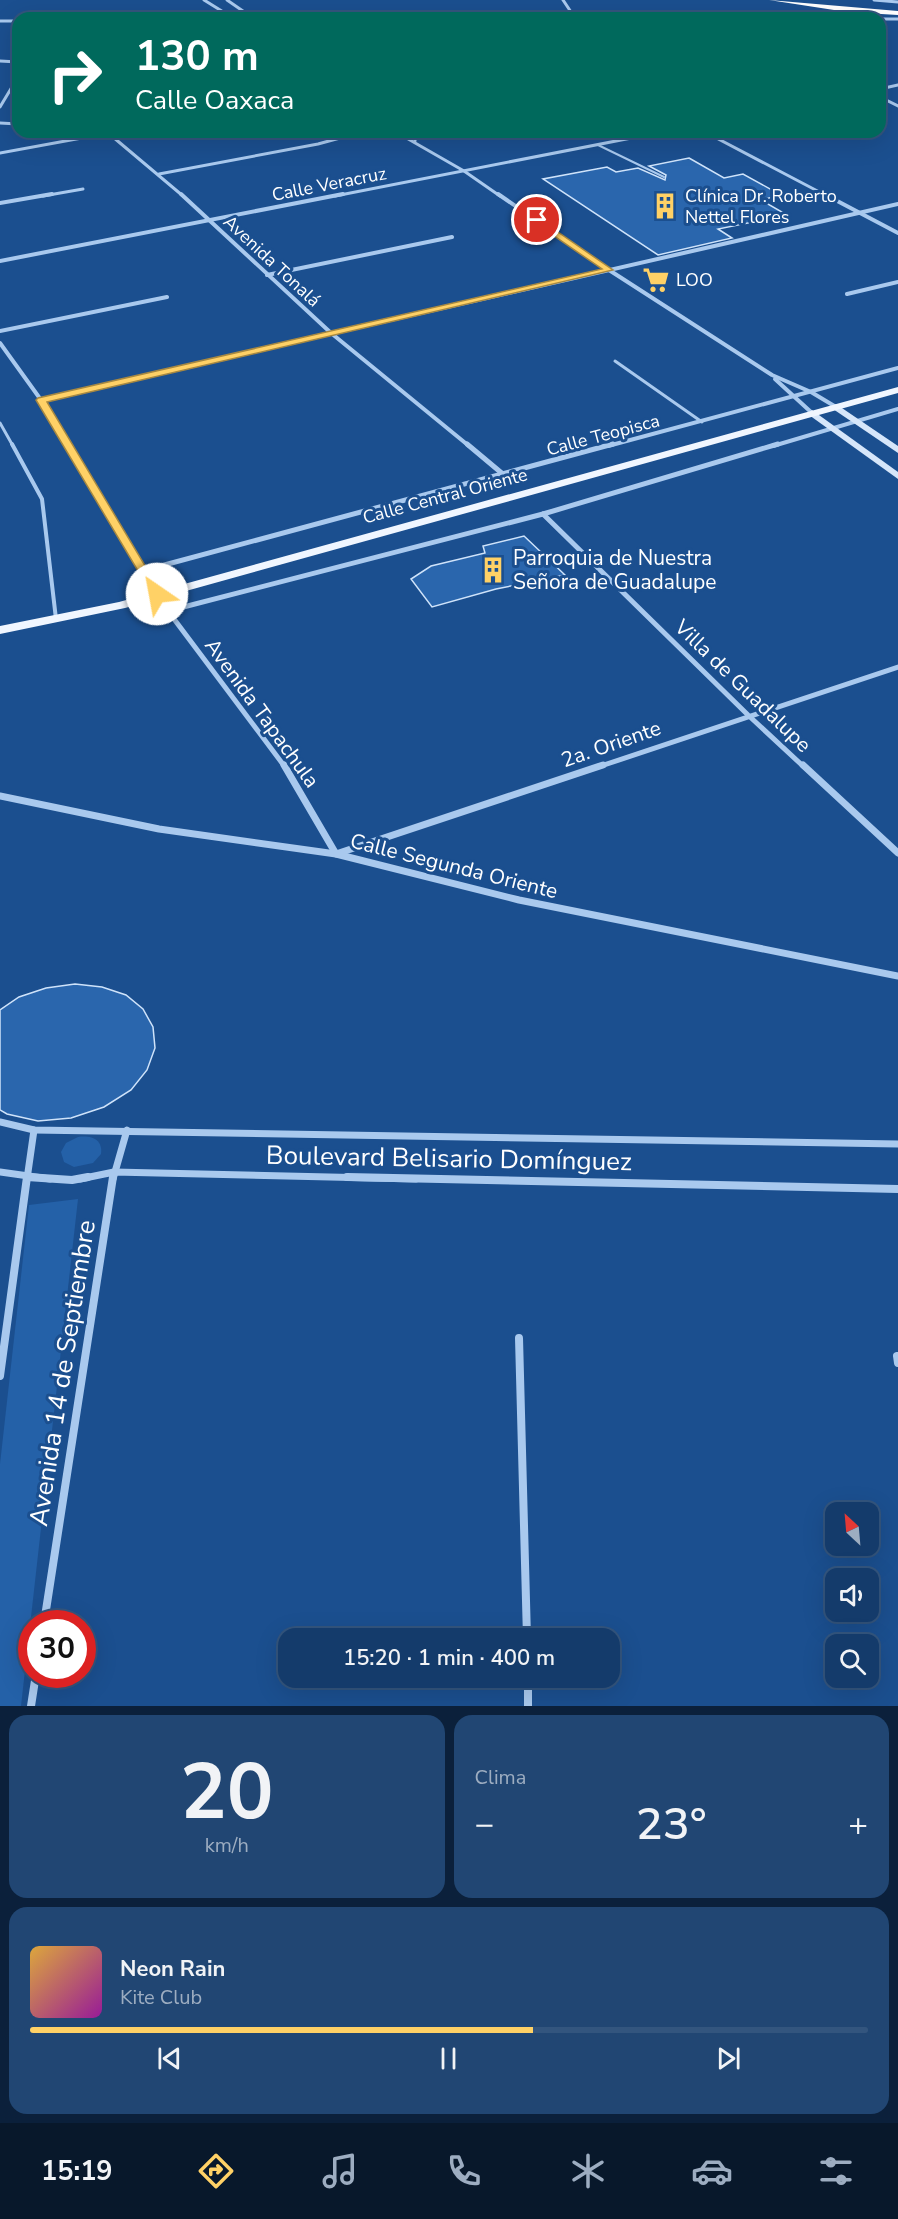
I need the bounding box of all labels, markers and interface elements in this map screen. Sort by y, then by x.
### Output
text: 130 m [135,28,259,85]
icon: right [36,36,114,114]
text: Calle Oaxaca [135,82,294,119]
street label: Calle Veracruz [270,161,388,207]
place label: Clínica Dr. Roberto Nettel Flores [685,184,837,229]
building icon: Clínica Dr. Roberto Nettel Flores [650,191,680,221]
pin [511,194,562,245]
icon: arrive [520,203,553,236]
street label: Avenida Tonalá [218,210,326,312]
supermarket icon: LOO [641,265,671,295]
place label: LOO [676,268,713,292]
street label: Calle Teopisca [544,408,662,462]
street label: Calle Central Oriente [360,462,530,530]
place label: Parroquia de Nuestra Señora de Guadalupe [513,544,716,596]
building icon: Parroquia de Nuestra Señora de Guadalupe [478,555,508,585]
position arrow [125,562,189,626]
street label: Villa de Guadalupe [668,613,817,759]
street label: Avenida Tapachula [198,633,326,793]
street label: 2a. Oriente [557,714,665,774]
street label: Calle Segunda Oriente [347,827,561,905]
street label: Boulevard Belisario Domínguez [266,1138,632,1179]
street label: Avenida 14 de Septiembre [21,1218,104,1529]
north arrow [825,1502,879,1556]
map controls [825,1502,879,1688]
button: sound [825,1568,879,1622]
speed limit sign: 30 [18,1610,96,1688]
button: search [825,1634,879,1688]
text: 15:20 · 1 min · 400 m [343,1643,555,1673]
text: 20 [180,1739,274,1846]
text: Clima [475,1764,526,1791]
text: 23° [636,1794,707,1855]
text: − [475,1802,494,1847]
text: + [848,1802,868,1847]
text: km/h [205,1832,249,1859]
text: Neon Rain [120,1954,225,1984]
text: Kite Club [120,1984,202,2011]
icon: previous [153,2042,186,2075]
icon: pause [432,2042,465,2075]
icon: next [712,2042,745,2075]
icon: directions [195,2150,237,2192]
icon: music [319,2150,361,2192]
icon: phone [443,2150,485,2192]
icon: climate [567,2150,609,2192]
icon: car [691,2150,733,2192]
icon: filters [815,2150,857,2192]
text: 15:19 [41,2153,113,2190]

